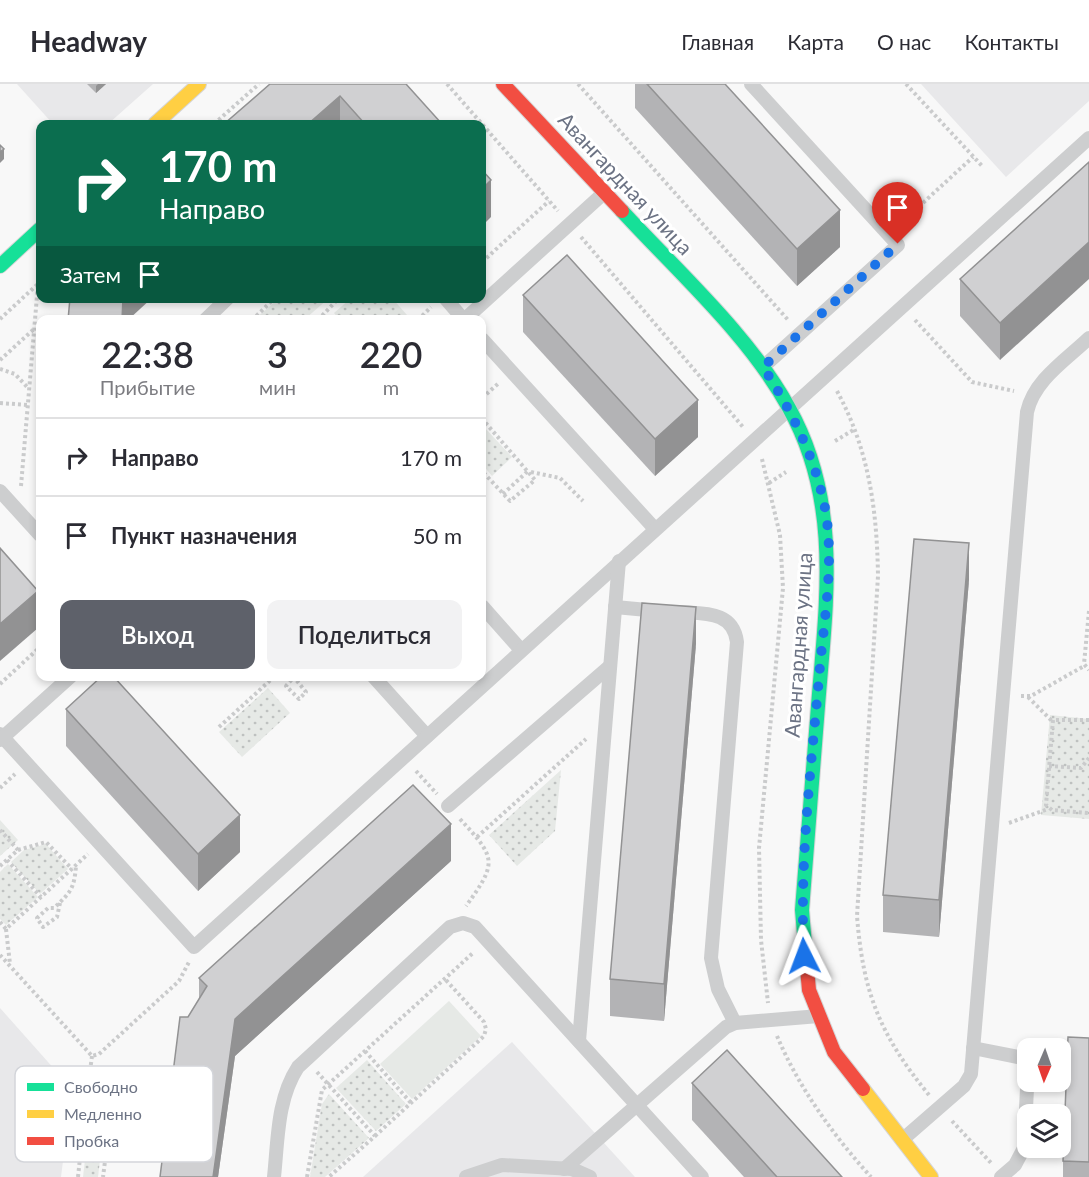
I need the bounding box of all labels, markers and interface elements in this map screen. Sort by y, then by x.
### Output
text: Headway [30,24,147,58]
text: Главная [681,29,754,54]
text: Карта [787,29,844,54]
text: О нас [877,29,931,54]
text: Контакты [964,29,1059,54]
street label: Авангардная улица [554,107,698,259]
text: 170 m [159,141,277,191]
icon: right [60,144,138,222]
pin [872,182,923,244]
icon: arrive [881,191,914,224]
text: Направо [159,192,265,225]
icon: arrive [133,258,166,291]
text: Затем [60,261,121,288]
text: 22:38 [101,332,194,376]
text: 3 [267,332,288,376]
text: 220 [360,332,422,376]
text: Прибытие [100,375,195,399]
text: мин [259,375,296,399]
text: m [383,375,399,399]
icon: right [60,441,93,474]
text: Направо [111,444,199,471]
text: 170 m [400,444,462,471]
icon: arrive [60,519,93,552]
text: Пункт назначения [111,522,297,549]
text: 50 m [413,522,462,549]
street label: Авангардная улица [779,551,816,738]
button: Выход [60,600,255,669]
button: Поделиться [267,600,462,669]
position arrow [772,924,836,988]
north arrow [1017,1038,1071,1092]
map controls [1017,1038,1071,1158]
legend [15,1066,213,1162]
text: Свободно [64,1077,138,1096]
text: Медленно [64,1104,142,1123]
button: layers [1017,1104,1071,1158]
text: Пробка [64,1131,119,1150]

